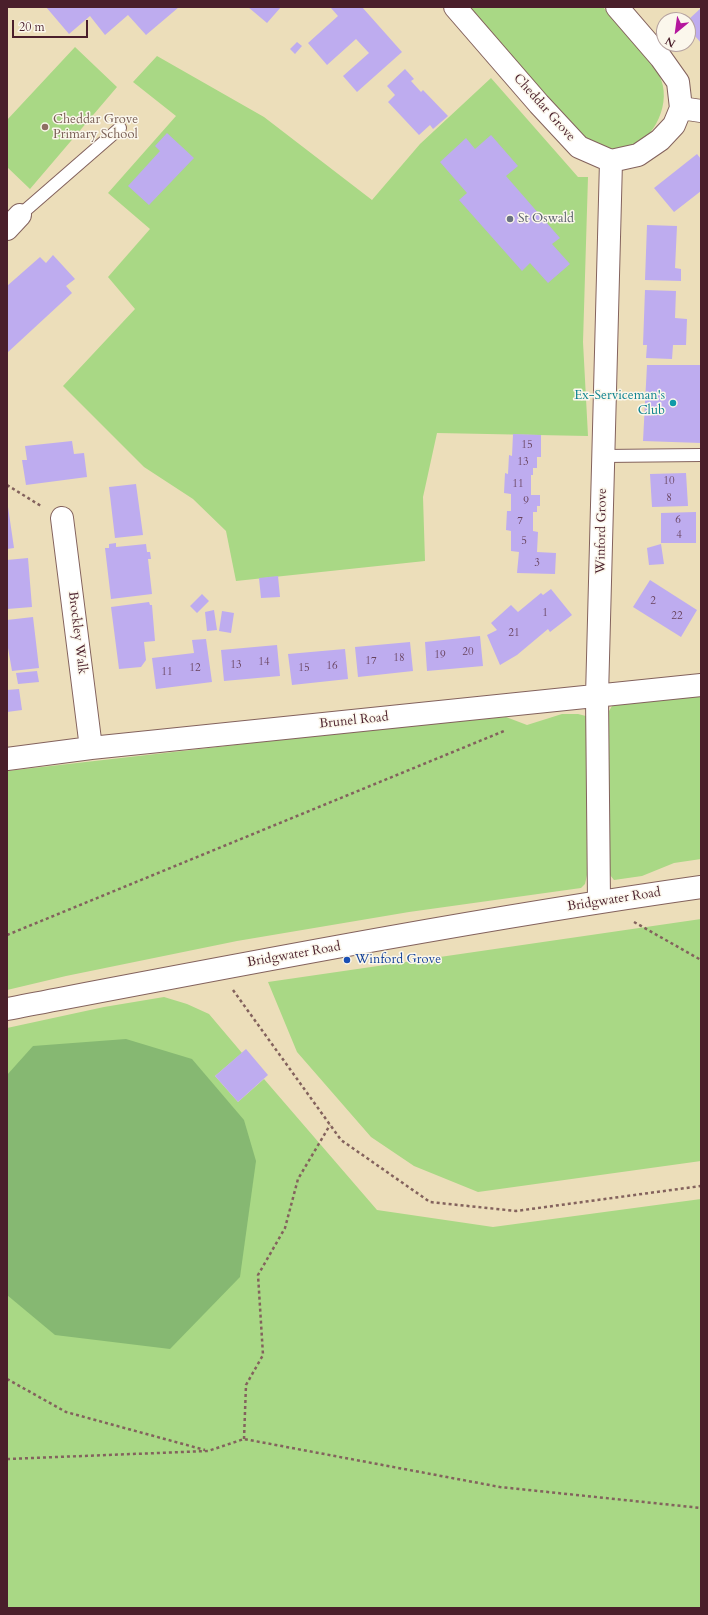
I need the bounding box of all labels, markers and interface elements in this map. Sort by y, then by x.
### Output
scale bar [14,12,90,38]
north arrow [656,12,696,52]
text: 20 m [19,19,45,35]
text: N [663,33,678,51]
street label: Cheddar Grove [510,71,578,145]
place label: Cheddar Grove Primary School [53,112,138,143]
marker: Cheddar Grove Primary School [40,122,50,132]
place label: St Oswald [518,211,574,227]
marker: St Oswald [505,214,515,224]
place label: Ex-Serviceman's Club [574,388,665,419]
marker: Ex-Serviceman's Club [668,398,678,408]
house number: 15 [521,438,533,452]
house number: 13 [517,455,529,469]
house number: 10 [663,474,675,488]
house number: 11 [512,477,524,491]
street label: Winford Grove [593,488,611,574]
house number: 8 [666,491,672,505]
house number: 9 [523,494,529,508]
house number: 6 [675,513,681,527]
house number: 7 [517,514,523,528]
house number: 4 [676,528,682,542]
house number: 5 [521,534,527,548]
house number: 3 [534,556,540,570]
street label: Brockley Walk [64,591,90,675]
house number: 2 [650,594,656,608]
house number: 1 [542,606,548,620]
house number: 22 [671,609,683,623]
house number: 21 [508,626,520,640]
house number: 20 [462,645,474,659]
house number: 19 [434,648,446,662]
house number: 18 [393,651,405,665]
house number: 17 [365,654,377,668]
house number: 14 [258,655,270,669]
house number: 13 [230,658,242,672]
house number: 16 [326,659,338,673]
house number: 12 [189,661,201,675]
house number: 15 [298,661,310,675]
house number: 11 [161,665,173,679]
street label: Brunel Road [319,710,389,732]
street label: Bridgwater Road [566,885,662,915]
street label: Bridgwater Road [246,939,342,971]
place label: Winford Grove [355,952,441,968]
marker: Winford Grove [342,955,352,965]

